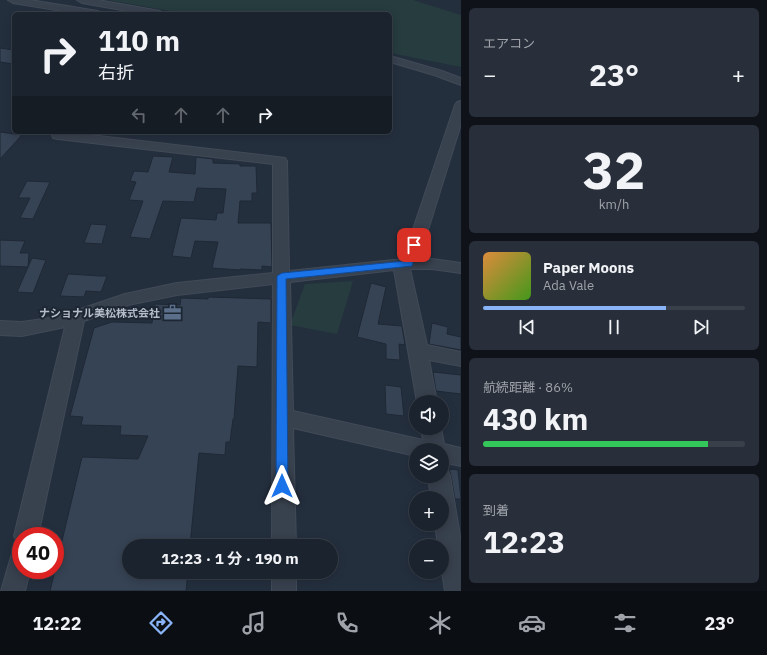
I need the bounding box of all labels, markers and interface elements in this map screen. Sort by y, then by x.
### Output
text: 110 m [98,22,180,59]
icon: right [32,28,84,80]
text: エアコン [483,35,535,52]
text: 23° [589,55,639,94]
text: − [483,60,496,89]
text: + [732,60,745,89]
text: 右折 [98,61,134,84]
icon: left [128,104,150,126]
icon: ahead [170,104,192,126]
icon: ahead [212,104,234,126]
icon: right [254,104,276,126]
text: 32 [583,136,645,203]
text: km/h [599,196,629,213]
pin [397,228,431,262]
icon: arrive [403,234,425,256]
text: Paper Moons [543,258,634,277]
text: Ada Vale [543,277,594,294]
office icon: ナショナル美松株式会社 [163,303,183,323]
place label: ナショナル美松株式会社 [39,306,160,320]
icon: previous [516,316,538,338]
icon: pause [603,316,625,338]
icon: next [690,316,712,338]
text: 航続距離 · 86% [483,379,573,396]
map controls [409,395,449,579]
button: sound [409,395,449,435]
text: 430 km [483,399,588,438]
button: layers [409,443,449,483]
position arrow [261,465,303,507]
button: + [409,491,449,531]
text: 到着 [483,502,509,519]
text: 12:23 [483,522,565,561]
speed limit sign: 40 [12,527,64,579]
button: − [409,539,449,579]
text: 12:23 · 1 分 · 190 m [161,549,299,568]
icon: directions [147,609,175,637]
icon: music [240,609,268,637]
icon: phone [333,609,361,637]
icon: climate [426,609,454,637]
icon: car [518,609,546,637]
icon: filters [611,609,639,637]
text: 12:22 [32,612,82,635]
text: 23° [704,612,734,635]

